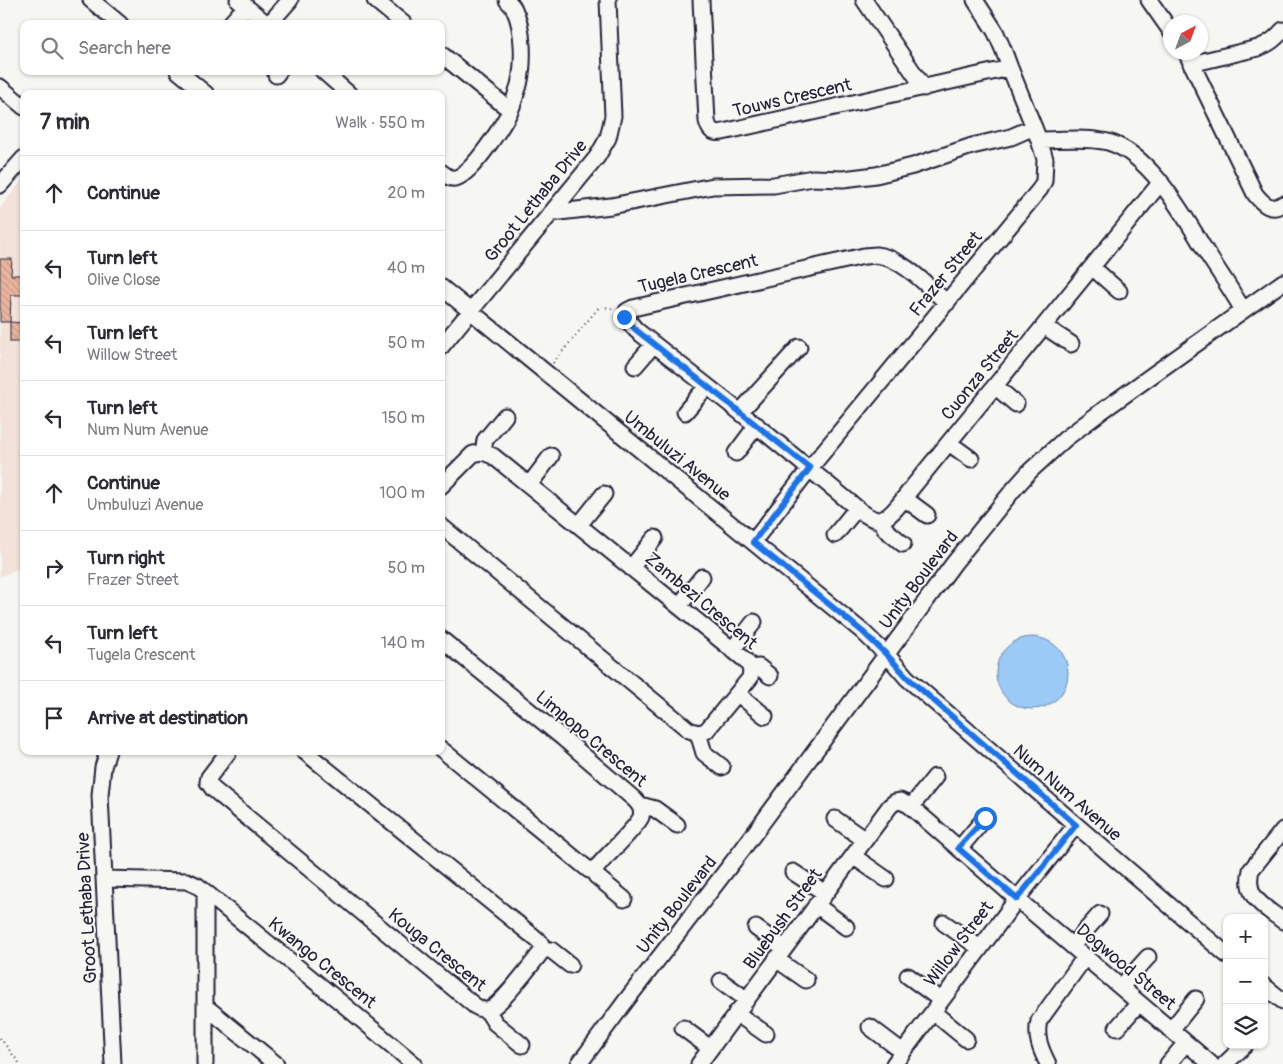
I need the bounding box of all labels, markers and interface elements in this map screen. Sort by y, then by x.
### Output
north arrow [1163,15,1208,60]
search box [20,20,445,75]
icon: search [38,34,66,62]
text: Search here [78,36,171,60]
street label: Touws Crescent [730,73,854,123]
text: 7 min [40,109,90,136]
text: Walk · 550 m [335,113,425,133]
street label: Groot Lethaba Drive [480,135,593,267]
icon: ahead [40,179,68,207]
text: Continue [87,181,160,205]
text: 20 m [387,183,425,203]
street label: Frazer Street [905,226,988,321]
text: Turn left [87,246,157,270]
street label: Tugela Crescent [636,249,761,299]
icon: left [40,254,68,282]
text: 40 m [387,258,425,278]
text: Olive Close [87,270,160,290]
route end [613,306,636,329]
text: Turn left [87,321,157,345]
street label: Cuonza Street [936,324,1024,425]
icon: left [40,329,68,357]
text: 50 m [388,333,425,353]
text: Willow Street [87,345,177,365]
text: Turn left [87,396,157,420]
icon: left [40,404,68,432]
street label: Umbuluzi Avenue [619,406,735,506]
text: 150 m [381,408,425,428]
text: Num Num Avenue [87,420,208,440]
text: Continue [87,471,160,495]
icon: ahead [40,479,68,507]
text: 100 m [379,483,425,503]
text: Umbuluzi Avenue [87,495,203,515]
street label: Unity Boulevard [874,526,964,634]
text: Turn right [87,546,165,570]
street label: Zambezi Crescent [640,547,763,655]
icon: right [40,554,68,582]
text: 50 m [388,558,425,578]
text: Frazer Street [87,570,179,590]
text: Turn left [87,621,157,645]
icon: left [40,629,68,657]
text: 140 m [381,633,425,653]
text: Tugela Crescent [87,645,195,665]
street label: Limpopo Crescent [531,686,652,793]
icon: arrive [40,704,68,732]
text: Arrive at destination [87,706,248,730]
street label: Num Num Avenue [1008,740,1126,847]
route start [974,807,997,830]
street label: Groot Lethaba Drive [72,832,102,984]
street label: Unity Boulevard [632,852,722,958]
street label: Bluebush Street [739,863,828,974]
street label: Willow Street [919,896,999,991]
street label: Kouga Crescent [383,903,491,997]
street label: Kwango Crescent [263,912,381,1014]
map controls [1223,914,1268,1049]
button: + [1223,914,1268,959]
street label: Dogwood Street [1071,919,1181,1016]
button: − [1223,959,1268,1004]
button: layers [1223,1004,1268,1049]

